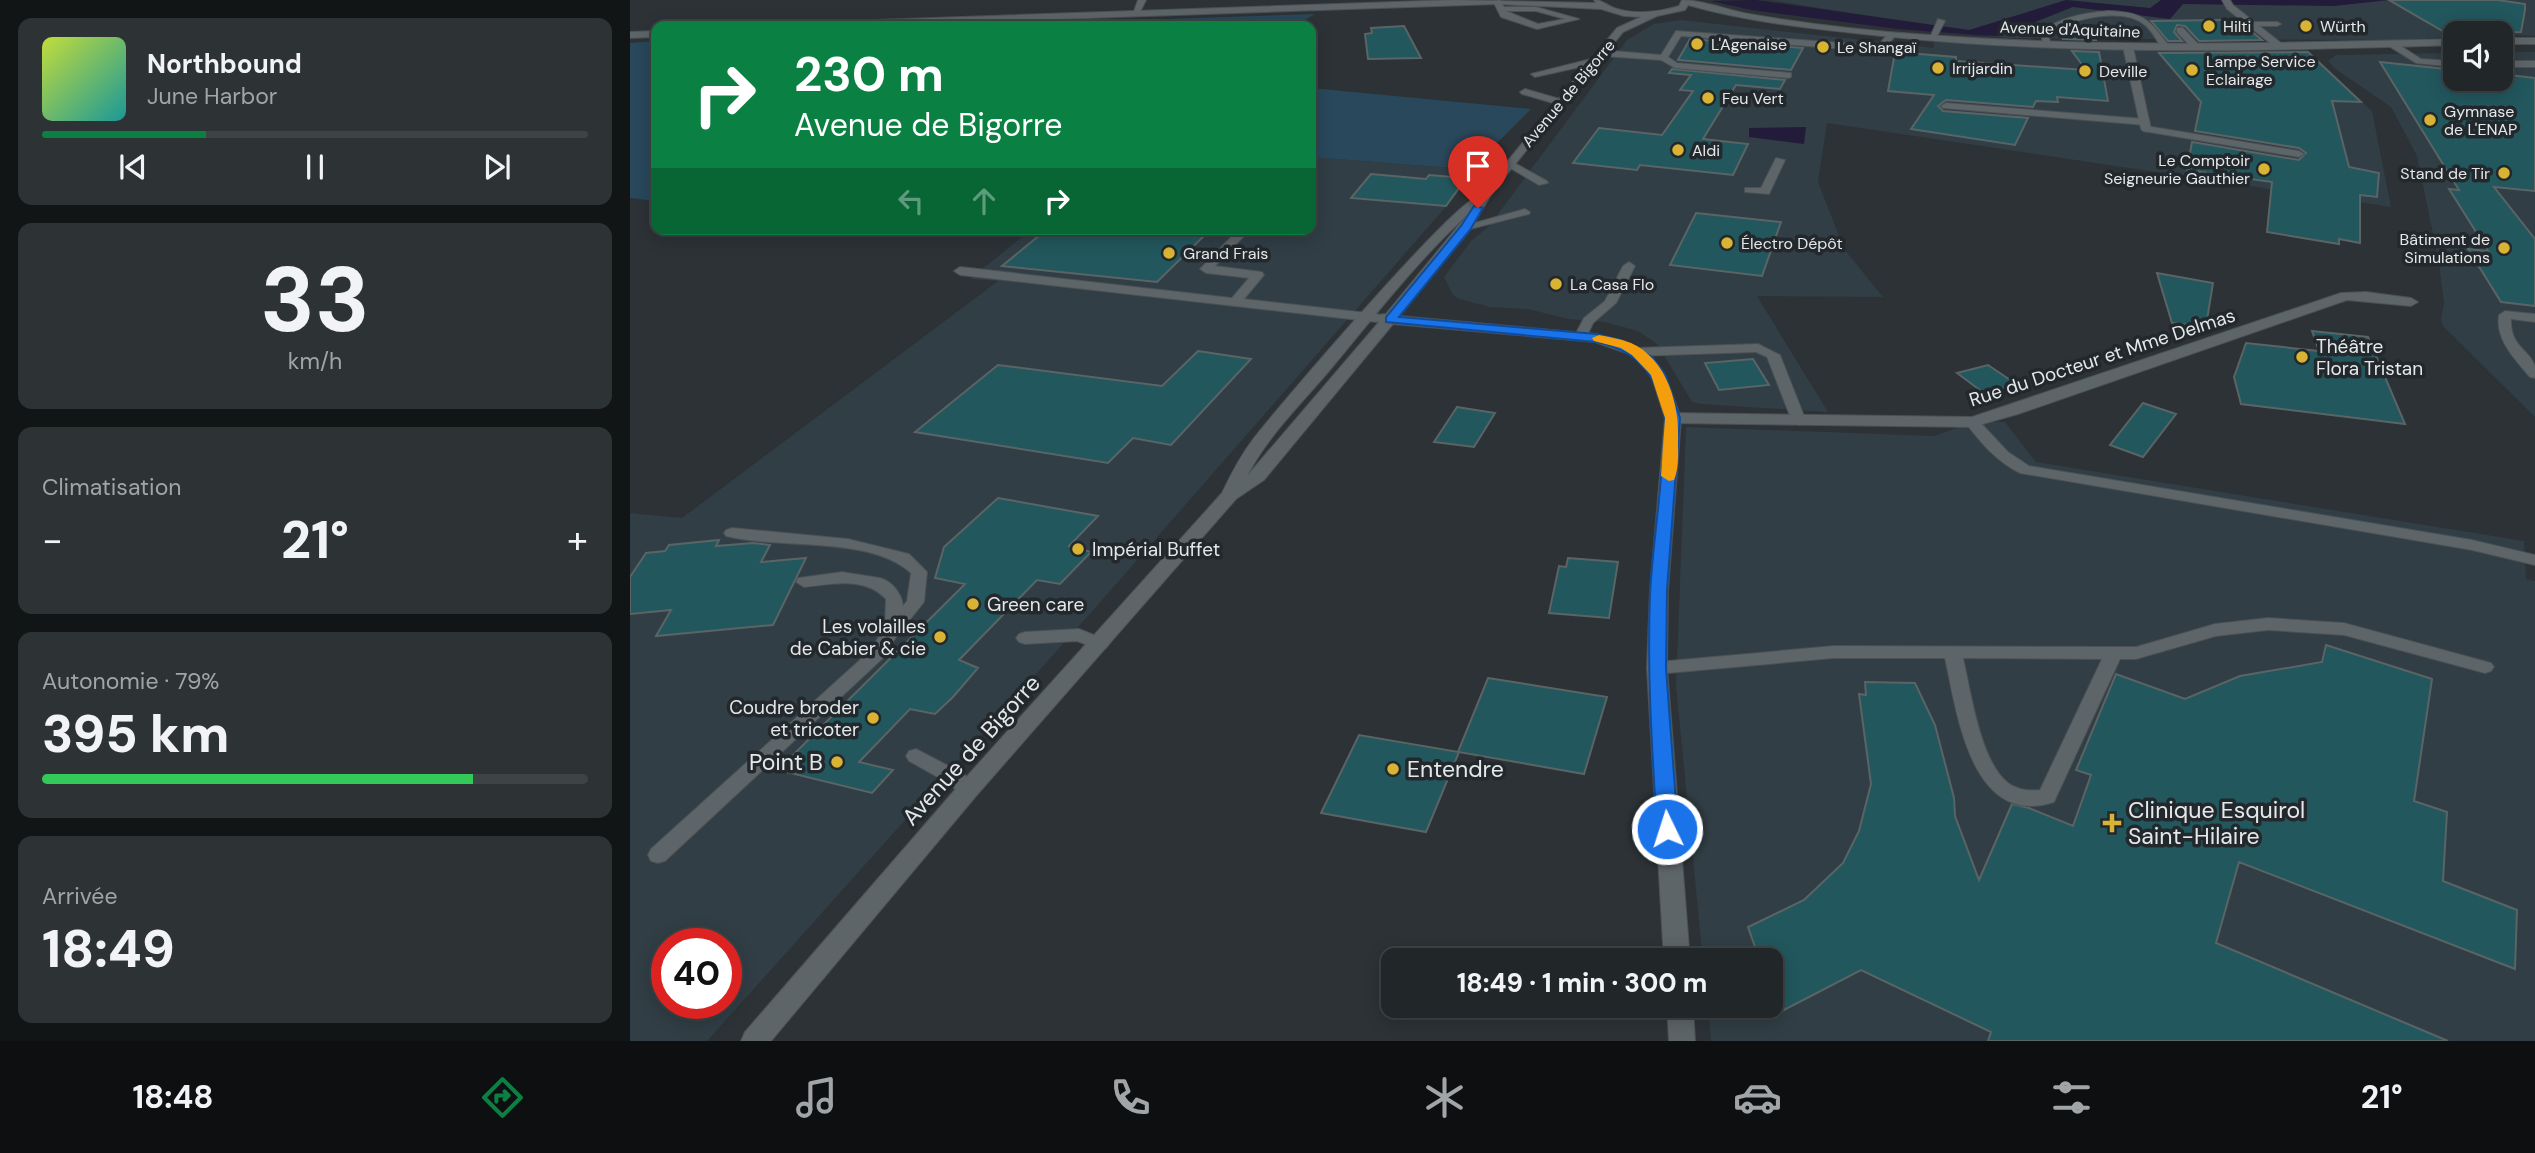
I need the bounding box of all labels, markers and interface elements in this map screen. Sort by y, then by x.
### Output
place label: Hilti [2223,16,2251,37]
place label: Würth [2320,16,2366,37]
street label: Avenue d'Aquitaine [1999,17,2141,42]
marker: Hilti [2201,18,2217,34]
marker: Würth [2298,18,2314,34]
map controls [2443,21,2513,91]
button: sound [2443,21,2513,91]
place label: L'Agenaise [1711,34,1787,55]
street label: Avenue de Bigorre [1517,35,1620,151]
marker: L'Agenaise [1689,36,1705,52]
place label: Le Shangaï [1837,37,1916,58]
marker: Le Shangaï [1815,39,1831,55]
text: 230 m [794,42,944,106]
text: Northbound [147,47,302,81]
icon: right [679,49,770,140]
place label: Lampe Service Eclairage [2206,51,2316,90]
place label: Irrijardin [1952,58,2013,79]
marker: Irrijardin [1930,60,1946,76]
place label: Deville [2099,61,2147,82]
marker: Lampe Service Eclairage [2184,62,2200,78]
marker: Deville [2077,63,2093,79]
text: June Harbor [147,81,277,111]
place label: Feu Vert [1722,88,1784,109]
marker: Feu Vert [1700,90,1716,106]
place label: Gymnase de L'ENAP [2444,101,2517,140]
text: Avenue de Bigorre [794,104,1062,146]
marker: Gymnase de L'ENAP [2422,112,2438,128]
pin [1448,136,1508,208]
place label: Aldi [1692,140,1720,161]
marker: Aldi [1670,142,1686,158]
icon: arrive [1459,147,1497,185]
icon: previous [114,148,152,186]
icon: pause [296,148,334,186]
icon: next [478,148,516,186]
place label: Le Comptoir Seigneurie Gauthier [2104,150,2250,189]
marker: Le Comptoir Seigneurie Gauthier [2256,161,2272,177]
place label: Stand de Tir [2400,163,2490,184]
marker: Stand de Tir [2496,165,2512,181]
icon: left [892,182,930,220]
icon: ahead [965,182,1003,220]
icon: right [1038,182,1076,220]
place label: Bâtiment de Simulations [2400,229,2490,268]
place label: Électro Dépôt [1741,233,1843,254]
marker: Électro Dépôt [1719,235,1735,251]
marker: Bâtiment de Simulations [2496,240,2512,256]
text: 33 [260,241,370,359]
place label: Grand Frais [1183,243,1268,264]
marker: Grand Frais [1161,245,1177,261]
place label: La Casa Flo [1570,274,1654,295]
marker: La Casa Flo [1548,276,1564,292]
street label: Rue du Docteur et Mme Delmas [1966,303,2238,412]
place label: Théâtre Flora Tristan [2316,334,2423,381]
text: km/h [288,346,342,376]
marker: Théâtre Flora Tristan [2294,349,2310,365]
text: Climatisation [42,472,181,502]
text: 21° [281,506,349,574]
text: − [42,515,63,565]
text: + [567,515,588,565]
place label: Impérial Buffet [1092,537,1220,562]
marker: Impérial Buffet [1070,541,1086,557]
place label: Green care [987,592,1084,617]
marker: Green care [965,596,981,612]
place label: Les volailles de Cabier & cie [790,614,926,661]
marker: Les volailles de Cabier & cie [932,629,948,645]
text: Autonomie · 79% [42,666,219,696]
street label: Avenue de Bigorre [895,668,1047,832]
place label: Coudre broder et tricoter [729,695,859,742]
text: 395 km [42,700,229,768]
marker: Coudre broder et tricoter [865,710,881,726]
place label: Point B [749,747,823,777]
marker: Point B [829,754,845,770]
place label: Entendre [1407,754,1504,784]
marker: Entendre [1385,761,1401,777]
position arrow [1630,792,1704,866]
place label: Clinique Esquirol Saint-Hilaire [2128,795,2305,851]
marker: Clinique Esquirol Saint-Hilaire [2102,813,2122,833]
text: Arrivée [42,881,118,911]
text: 18:49 [42,915,175,983]
speed limit sign: 40 [651,928,742,1019]
text: 18:49 · 1 min · 300 m [1457,966,1707,1000]
icon: directions [478,1073,527,1122]
icon: music [792,1073,841,1122]
icon: phone [1106,1073,1155,1122]
icon: climate [1420,1073,1469,1122]
icon: car [1733,1073,1782,1122]
icon: filters [2047,1073,2096,1122]
text: 18:48 [132,1076,213,1118]
text: 21° [2361,1076,2403,1118]

